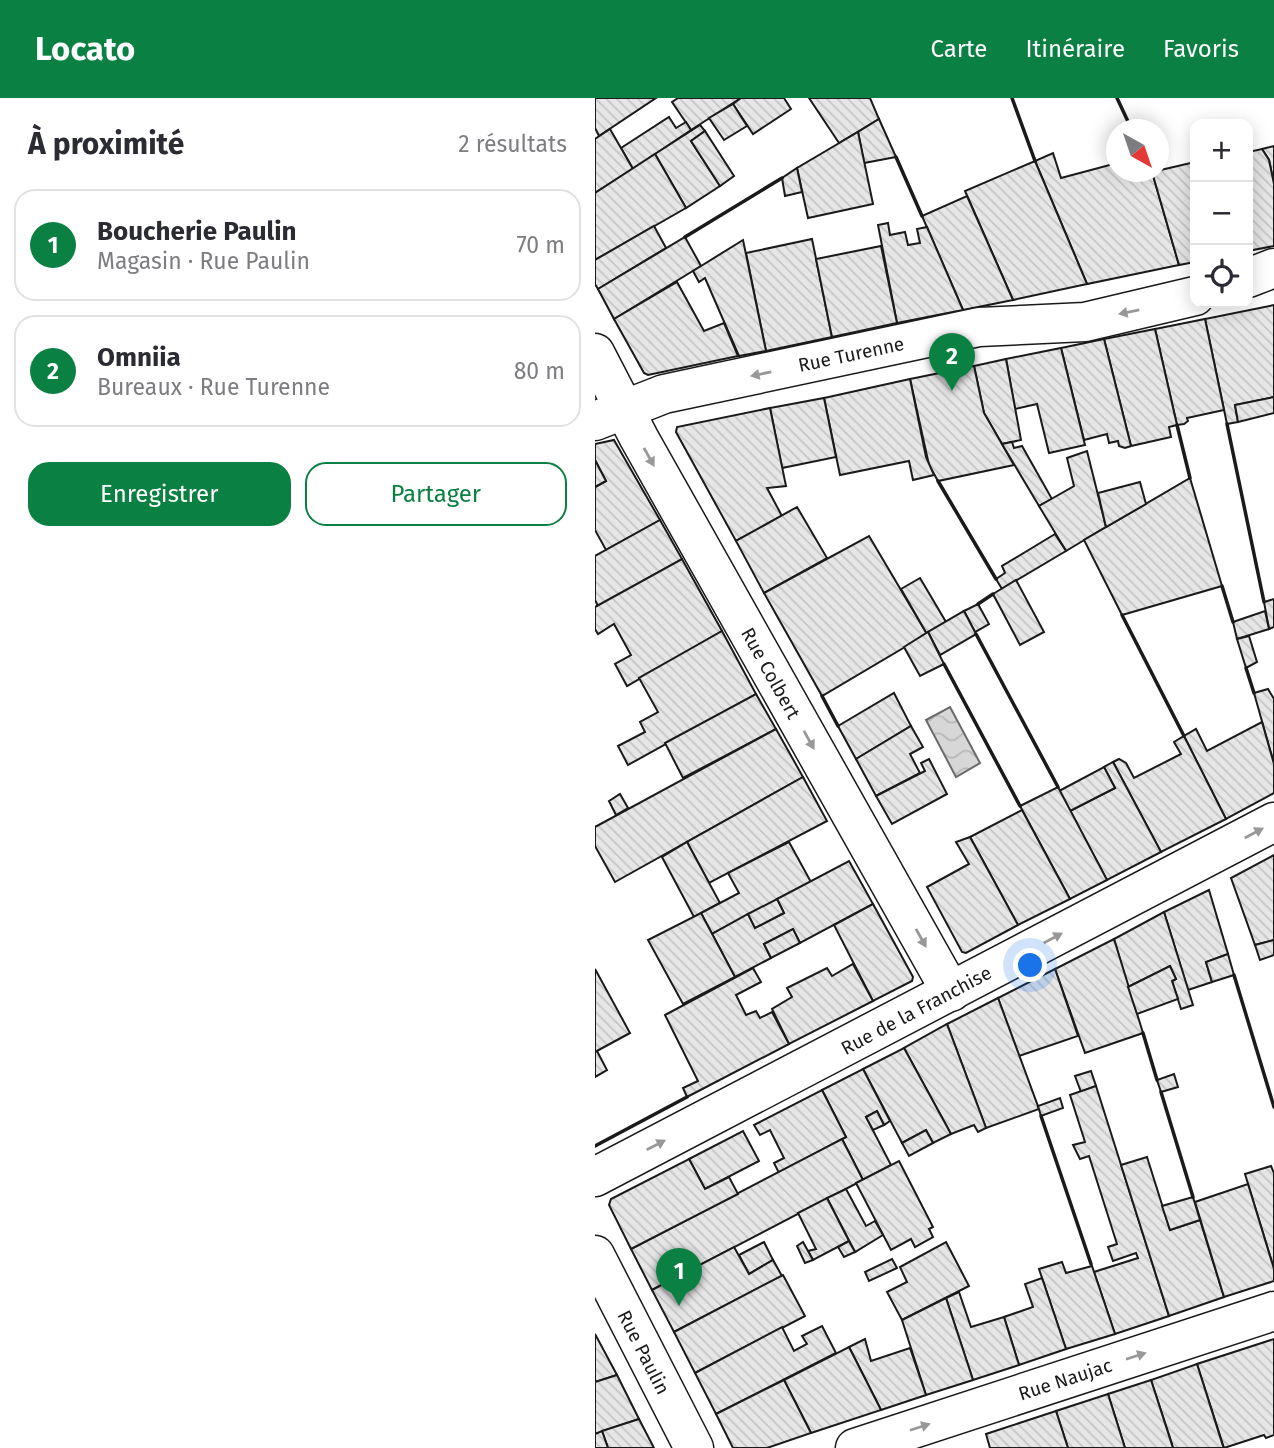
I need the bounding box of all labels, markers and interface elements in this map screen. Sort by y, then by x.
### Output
text: Locato [35,29,135,69]
text: Carte [931,35,987,63]
text: Itinéraire [1025,35,1125,63]
text: Favoris [1163,35,1239,63]
north arrow [1106,119,1169,182]
map controls [1190,119,1253,308]
button: + [1190,119,1253,182]
text: À proximité [28,126,184,162]
text: 2 résultats [458,130,567,158]
button: − [1190,182,1253,245]
text: Boucherie Paulin [97,216,297,247]
text: 1 [48,231,58,259]
text: 70 m [516,231,565,259]
button: locate [1190,245,1253,308]
text: Magasin · Rue Paulin [97,247,310,275]
one-way arrow [1118,307,1140,318]
street label: Rue Turenne [796,332,906,377]
pin: 2 [929,333,975,391]
text: Omniia [97,342,181,373]
text: 2 [47,357,59,385]
text: 80 m [514,357,565,385]
one-way arrow [750,368,772,379]
text: Bureaux · Rue Turenne [97,373,330,401]
one-way arrow [643,447,655,466]
button: Enregistrer [28,462,291,526]
button: Partager [305,462,567,526]
street label: Rue Colbert [736,624,805,723]
one-way arrow [803,731,815,750]
one-way arrow [1245,827,1265,839]
one-way arrow [915,929,927,948]
one-way arrow [1043,933,1063,944]
your location [1013,948,1047,982]
street label: Rue de la Franchise [837,961,995,1060]
one-way arrow [646,1140,666,1152]
pin: 1 [656,1248,702,1306]
street label: Rue Paulin [613,1306,675,1398]
one-way arrow [1126,1350,1147,1361]
street label: Rue Naujac [1015,1354,1115,1405]
one-way arrow [910,1421,931,1432]

